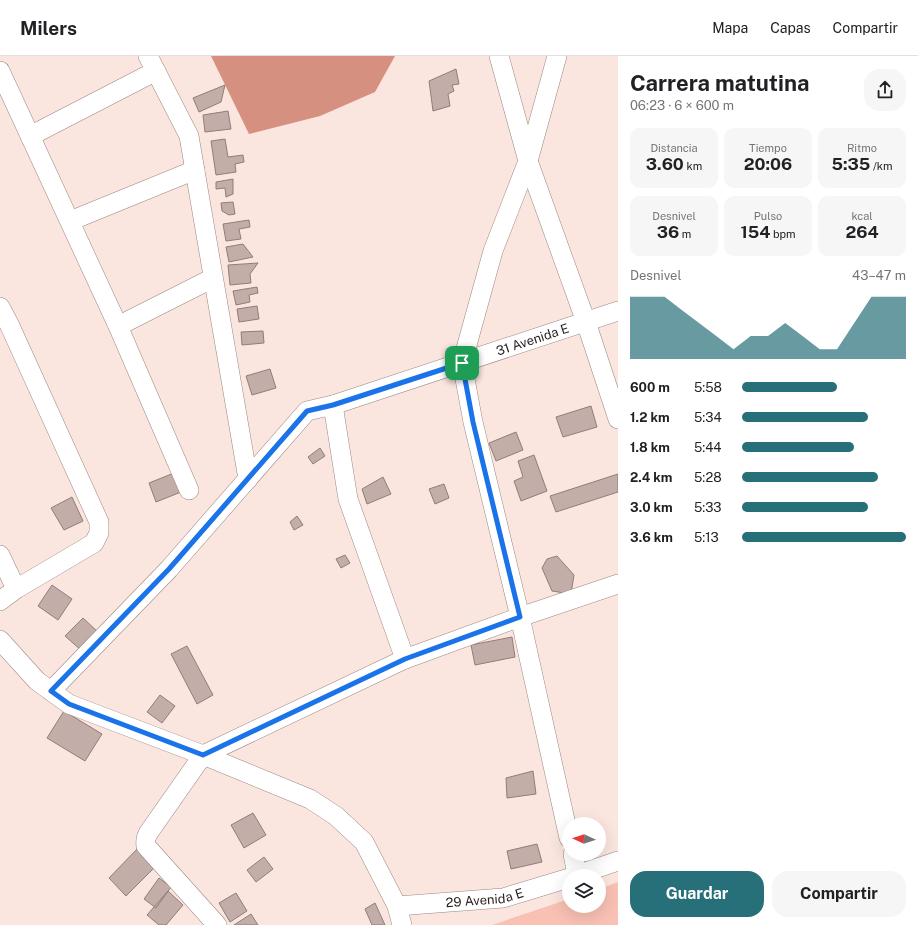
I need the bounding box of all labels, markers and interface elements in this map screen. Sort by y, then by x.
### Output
text: Milers [20,17,77,39]
text: Mapa [712,20,748,36]
text: Capas [770,20,811,36]
text: Compartir [833,20,898,36]
button: share [864,69,906,111]
text: Carrera matutina [630,70,809,96]
text: 06:23 · 6 × 600 m [630,98,734,113]
text: Distancia [650,142,698,154]
text: Tiempo [749,142,787,154]
text: Ritmo [847,142,877,154]
text: 3.60 [646,154,684,174]
text: 20:06 [744,154,792,174]
text: 5:35 [831,154,870,174]
text: km [684,160,702,172]
text: /km [870,160,893,172]
text: Desnivel [652,210,696,222]
text: Pulso [754,210,782,222]
text: kcal [851,210,873,222]
text: 36 [657,222,679,242]
text: 154 [740,222,770,242]
text: 264 [845,222,879,242]
text: m [679,228,691,240]
text: bpm [770,228,796,240]
text: Desnivel [630,268,681,283]
text: 43–47 m [852,268,906,283]
street label: 31 Avenida E [494,321,571,359]
pin [445,346,479,380]
icon: arrive [451,352,473,374]
text: 600 m [630,380,670,395]
text: 5:58 [694,380,722,395]
text: 1.2 km [630,410,670,425]
text: 5:34 [694,410,722,425]
text: 1.8 km [630,440,670,455]
text: 5:44 [694,440,722,455]
text: 2.4 km [630,470,672,485]
text: 5:28 [694,470,722,485]
text: 3.0 km [630,500,673,515]
text: 5:33 [694,500,722,515]
text: 3.6 km [630,530,673,545]
text: 5:13 [694,530,719,545]
north arrow [562,817,606,861]
map controls [562,817,606,913]
button: layers [562,869,606,913]
button: Guardar [630,871,764,917]
button: Compartir [772,871,906,917]
street label: 29 Avenida E [445,885,525,910]

